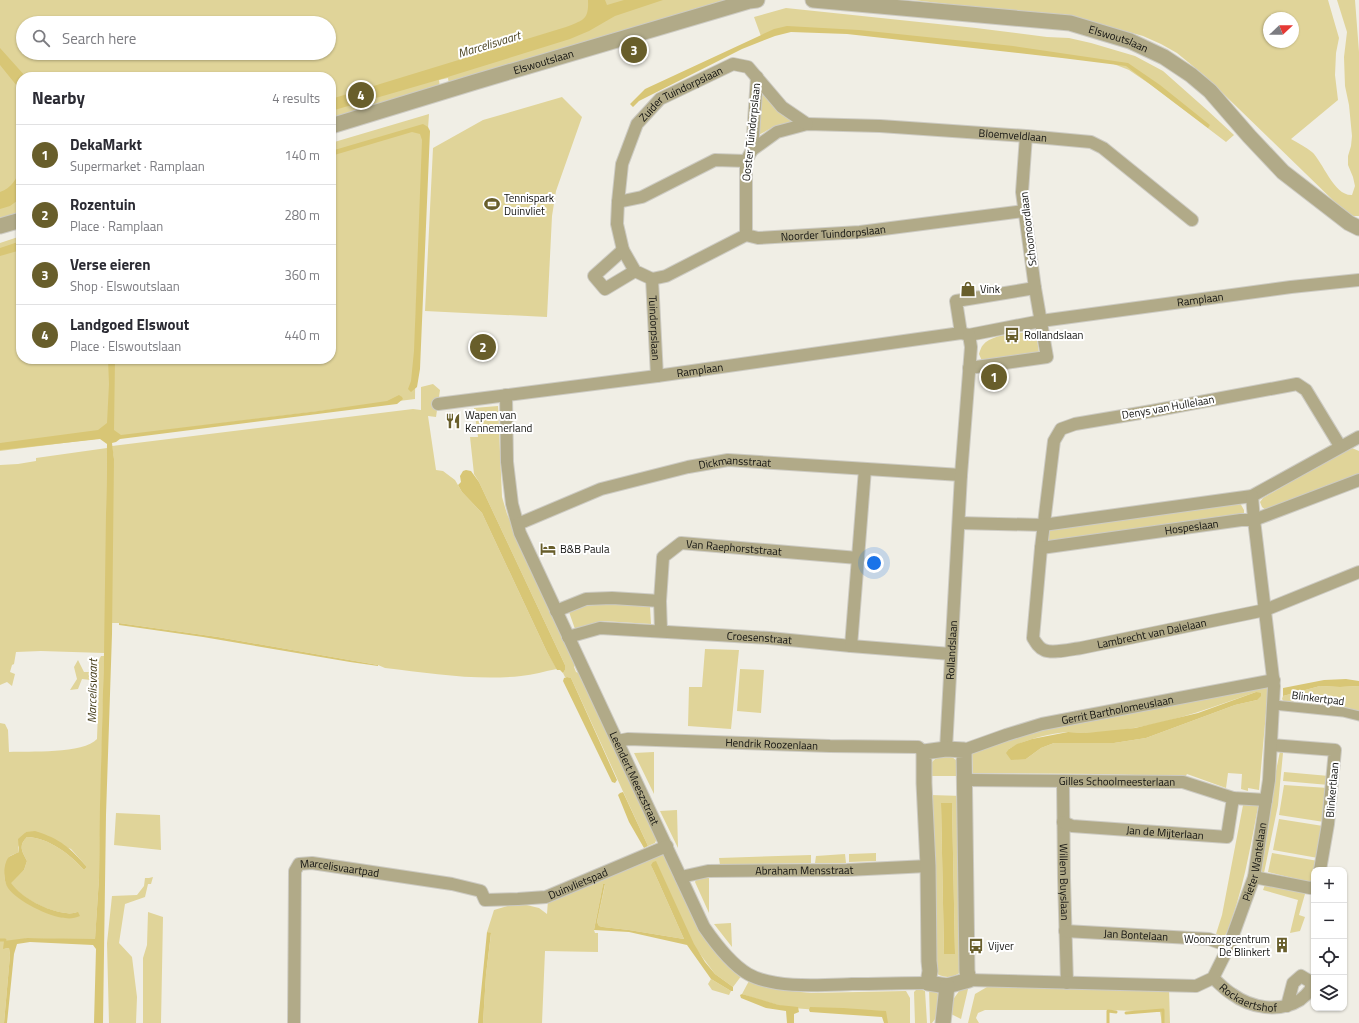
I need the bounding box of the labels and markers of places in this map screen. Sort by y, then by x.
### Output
pin: 3 [621,35,647,65]
pin: 4 [348,80,374,110]
place label: Tennispark Duinvliet [504,190,555,219]
sports icon: Tennispark Duinvliet [483,195,501,213]
shop icon: Vink [959,280,977,298]
place label: Vink [980,281,1001,297]
bus stop icon: Rollandslaan [1003,326,1021,344]
place label: Rollandslaan [1024,327,1083,343]
pin: 2 [470,332,496,362]
pin: 1 [981,362,1007,392]
place label: Wapen van Kennemerland [465,407,533,436]
restaurant icon: Wapen van Kennemerland [444,412,462,430]
hotel icon: B&B Paula [539,540,557,558]
place label: B&B Paula [560,541,610,557]
place label: Woonzorgcentrum De Blinkert [1184,931,1270,960]
building icon: Woonzorgcentrum De Blinkert [1273,936,1291,954]
bus stop icon: Vijver [967,937,985,955]
place label: Vijver [988,938,1014,954]

